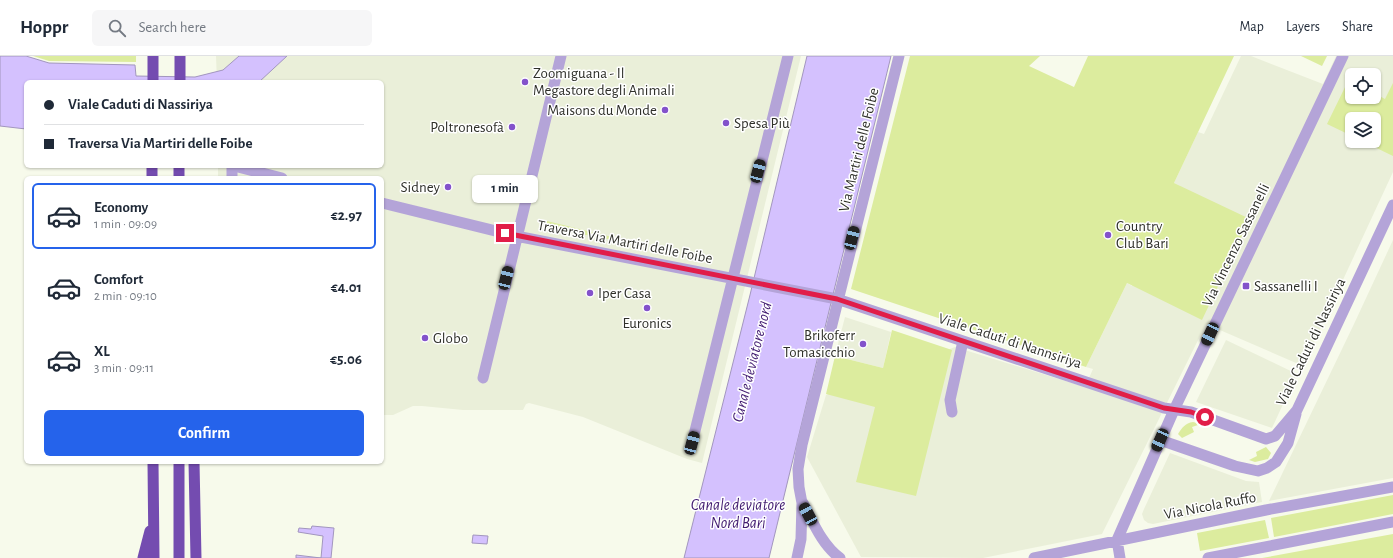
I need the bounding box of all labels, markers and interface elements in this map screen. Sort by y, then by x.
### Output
search box [92,10,372,46]
icon: search [106,17,128,39]
text: Hoppr [20,18,68,37]
text: Search here [138,20,206,35]
text: Map [1239,20,1264,34]
text: Layers [1286,20,1320,34]
text: Share [1342,20,1373,34]
place label: Zoomiguana - Il Megastore degli Animali [533,66,675,98]
map controls [1345,68,1381,148]
button: locate [1345,68,1381,104]
marker: Zoomiguana - Il Megastore degli Animali [520,77,530,87]
street label: Via Martiri delle Foibe [836,86,882,214]
text: Viale Caduti di Nassiriya [68,97,213,112]
place label: Maisons du Monde [547,103,657,118]
marker: Maisons du Monde [660,105,670,115]
button: layers [1345,112,1381,148]
place label: Spesa Più [734,116,790,131]
marker: Spesa Più [721,118,731,128]
place label: Poltronesofà [430,120,504,135]
marker: Poltronesofà [507,122,517,132]
text: Traversa Via Martiri delle Foibe [68,136,253,151]
car [749,158,767,184]
callout: 1 min [472,175,538,203]
place label: Sidney [400,180,441,195]
street label: Via Vincenzo Sassanelli [1200,181,1272,309]
marker: Sidney [443,182,453,192]
text: 1 min [491,182,519,195]
icon: car [46,198,82,234]
text: Economy [94,200,148,215]
text: €2.97 [331,208,362,223]
text: 1 min · 09:09 [94,218,157,231]
street label: Traversa Via Martiri delle Foibe [536,218,714,266]
place label: Country Club Bari [1116,219,1169,251]
route end [496,224,514,242]
car [843,225,861,251]
marker: Country Club Bari [1103,230,1113,240]
car [497,265,515,291]
icon: car [46,270,82,306]
text: Comfort [94,272,143,287]
street label: Viale Caduti di Nassiriya [1274,276,1348,408]
place label: Sassanelli I [1254,279,1318,294]
text: €4.01 [331,280,362,295]
marker: Sassanelli I [1241,281,1251,291]
place label: Iper Casa [598,286,651,301]
marker: Iper Casa [585,288,595,298]
text: 2 min · 09:10 [94,290,157,303]
water label: Canale deviatore nord [729,300,775,424]
marker: Euronics [642,303,652,313]
street label: Viale Caduti di Nannsiriya [936,311,1084,371]
place label: Euronics [622,316,672,331]
car [1199,321,1221,347]
place label: Brikoferr Tomasicchio [783,328,855,360]
place label: Globo [433,331,468,346]
marker: Globo [420,333,430,343]
marker: Brikoferr Tomasicchio [858,339,868,349]
icon: car [46,342,82,378]
text: XL [94,344,110,359]
text: €5.06 [330,352,362,367]
text: 3 min · 09:11 [94,362,154,375]
route start [1196,408,1214,426]
button: Confirm [44,410,364,456]
car [1150,427,1170,453]
car [683,430,701,456]
street label: Via Nicola Ruffo [1163,490,1257,522]
water label: Canale deviatore Nord Bari [691,497,785,531]
car [797,501,819,527]

